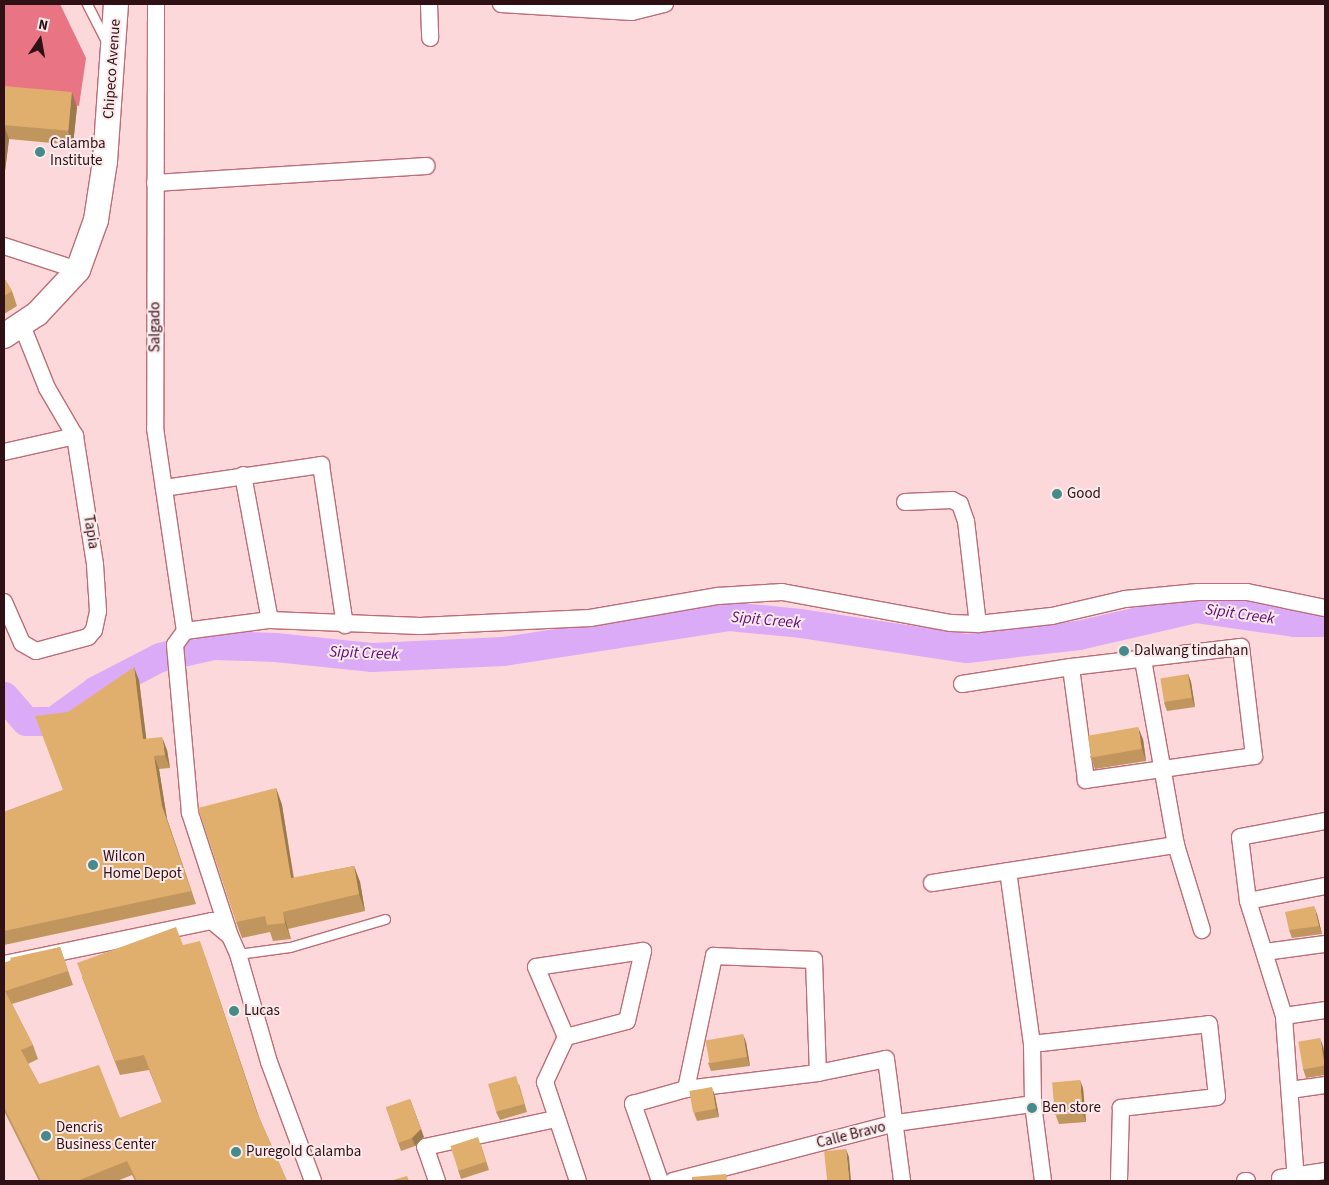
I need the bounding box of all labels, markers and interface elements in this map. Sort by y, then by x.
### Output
north arrow [15,15,65,65]
text: N [36,15,50,36]
street label: Chipeco Avenue [100,18,124,120]
place label: Calamba Institute [50,134,106,169]
marker: Calamba Institute [34,146,46,158]
street label: Salgado [146,302,164,352]
place label: Good [1067,485,1101,503]
marker: Good [1051,488,1063,500]
street label: Tapia [79,514,103,550]
water label: Sipit Creek [1204,600,1276,628]
water label: Sipit Creek [730,607,802,633]
water label: Sipit Creek [329,642,399,664]
place label: Dalwang tindahan [1134,642,1248,660]
marker: Dalwang tindahan [1118,645,1130,657]
place label: Wilcon Home Depot [103,847,182,882]
marker: Wilcon Home Depot [87,859,99,871]
place label: Lucas [244,1002,280,1020]
marker: Lucas [228,1005,240,1017]
place label: Ben store [1042,1099,1101,1117]
marker: Ben store [1026,1102,1038,1114]
place label: Dencris Business Center [56,1118,156,1153]
street label: Calle Bravo [815,1118,887,1152]
marker: Dencris Business Center [40,1130,52,1142]
place label: Puregold Calamba [246,1143,361,1161]
marker: Puregold Calamba [230,1146,242,1158]

